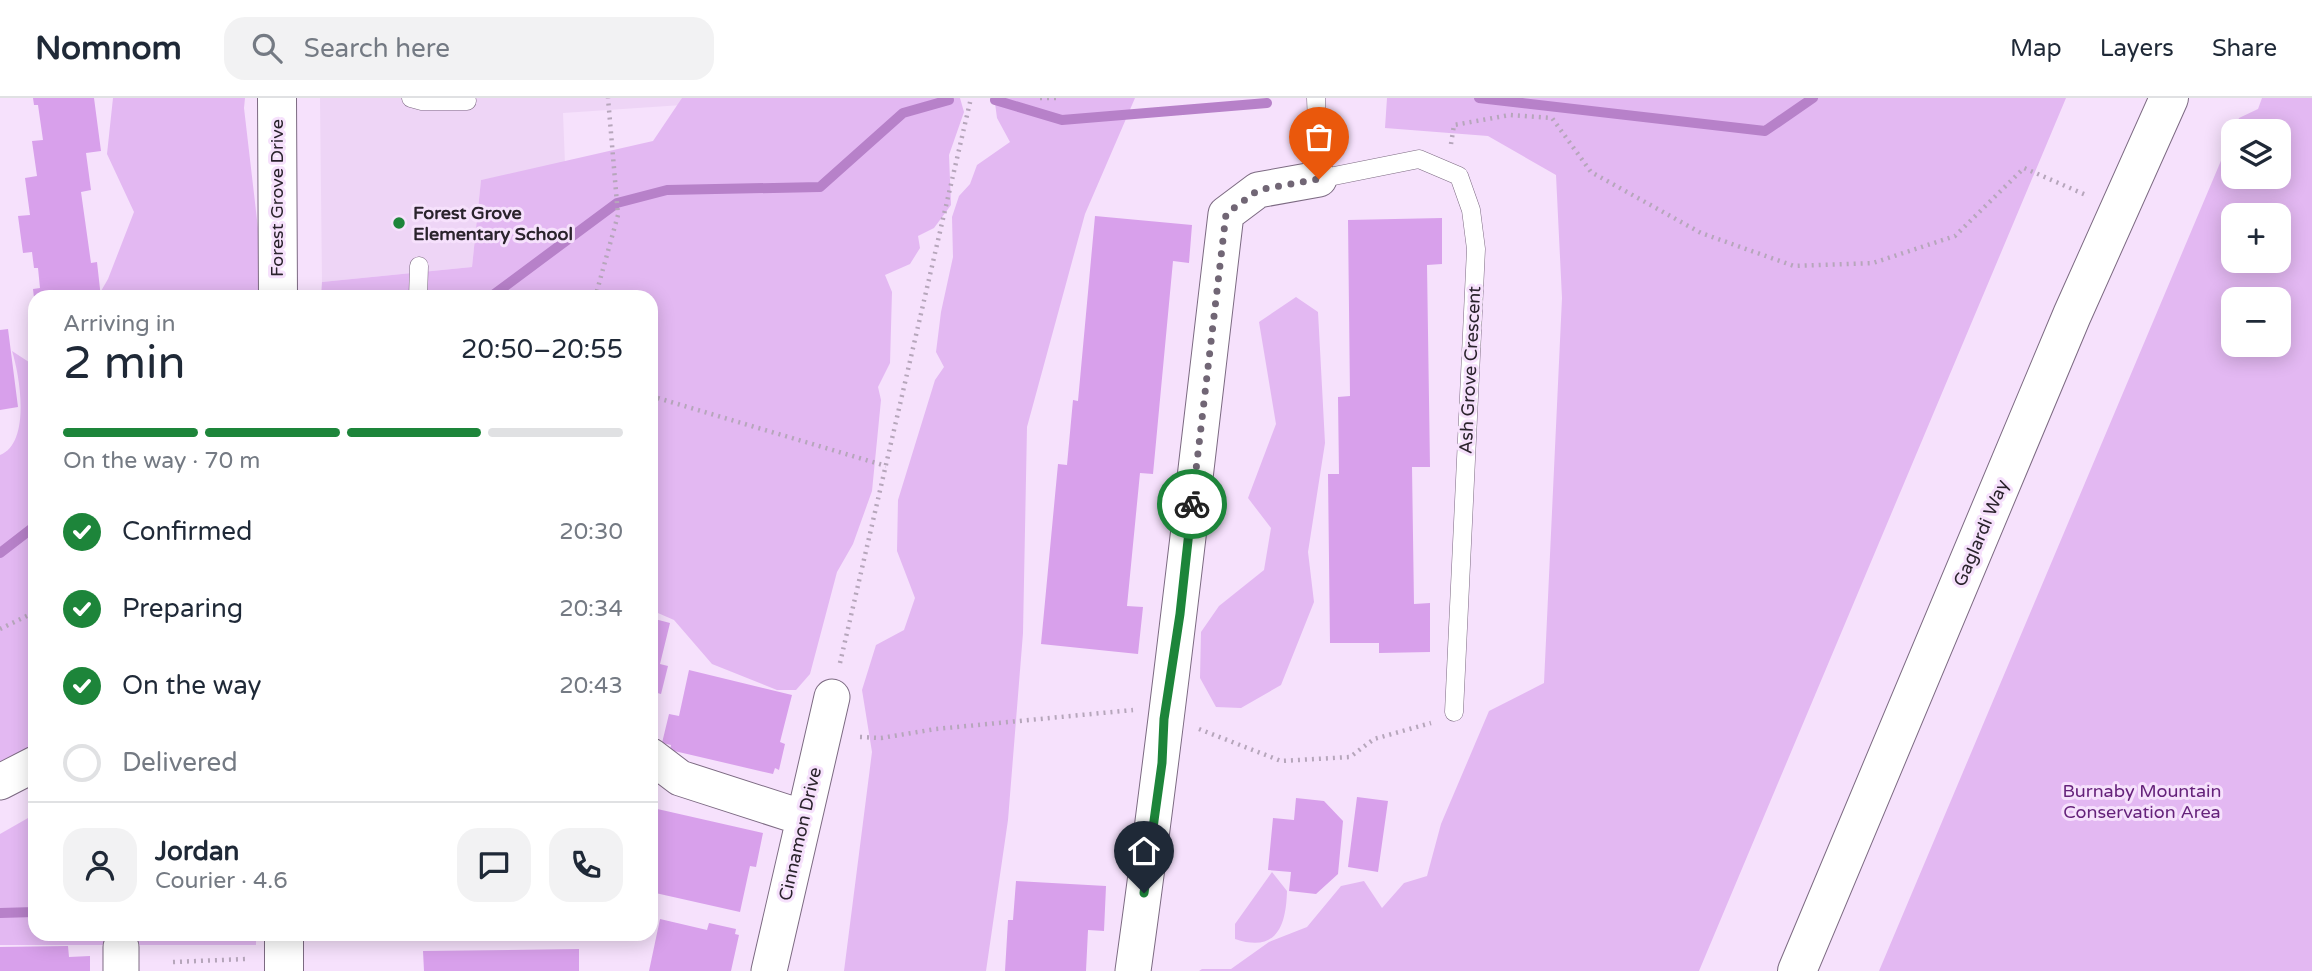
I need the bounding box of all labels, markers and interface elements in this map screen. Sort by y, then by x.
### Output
search box [224,17,714,80]
text: Nomnom [35,29,182,68]
icon: search [248,29,286,67]
text: Search here [304,33,450,64]
text: Map [2010,34,2062,63]
text: Layers [2100,34,2174,63]
text: Share [2212,34,2277,63]
pin [1289,107,1349,179]
icon: bag [1300,118,1338,156]
street label: Forest Grove Drive [266,119,288,277]
map controls [2221,119,2291,357]
button: layers [2221,119,2291,189]
place label: Forest Grove Elementary School [413,202,573,245]
button: + [2221,203,2291,273]
marker: Forest Grove Elementary School [391,215,407,231]
street label: Ash Grove Crescent [1455,285,1485,455]
button: − [2221,287,2291,357]
text: Arriving in [63,310,176,338]
text: 20:50–20:55 [461,334,623,365]
text: 2 min [63,336,186,391]
text: On the way · 70 m [63,447,260,475]
courier [1157,469,1227,539]
street label: Gaglardi Way [1949,476,2014,590]
icon: bike [1173,485,1211,523]
icon: check [63,513,101,551]
text: Confirmed [122,516,252,547]
text: 20:30 [559,518,623,546]
icon: check [63,590,101,628]
text: Preparing [122,593,243,624]
text: 20:34 [559,595,623,623]
icon: check [63,667,101,705]
text: On the way [122,670,262,701]
text: 20:43 [559,672,623,700]
text: Delivered [122,747,238,778]
street label: Cinnamon Drive [774,765,826,903]
park label: Burnaby Mountain Conservation Area [2062,780,2222,823]
pin [1114,821,1174,893]
button: person [63,828,137,902]
button: chat [457,828,531,902]
button: phone [549,828,623,902]
icon: home [1125,832,1163,870]
text: Jordan [155,836,239,867]
text: Courier · 4.6 [155,867,288,895]

